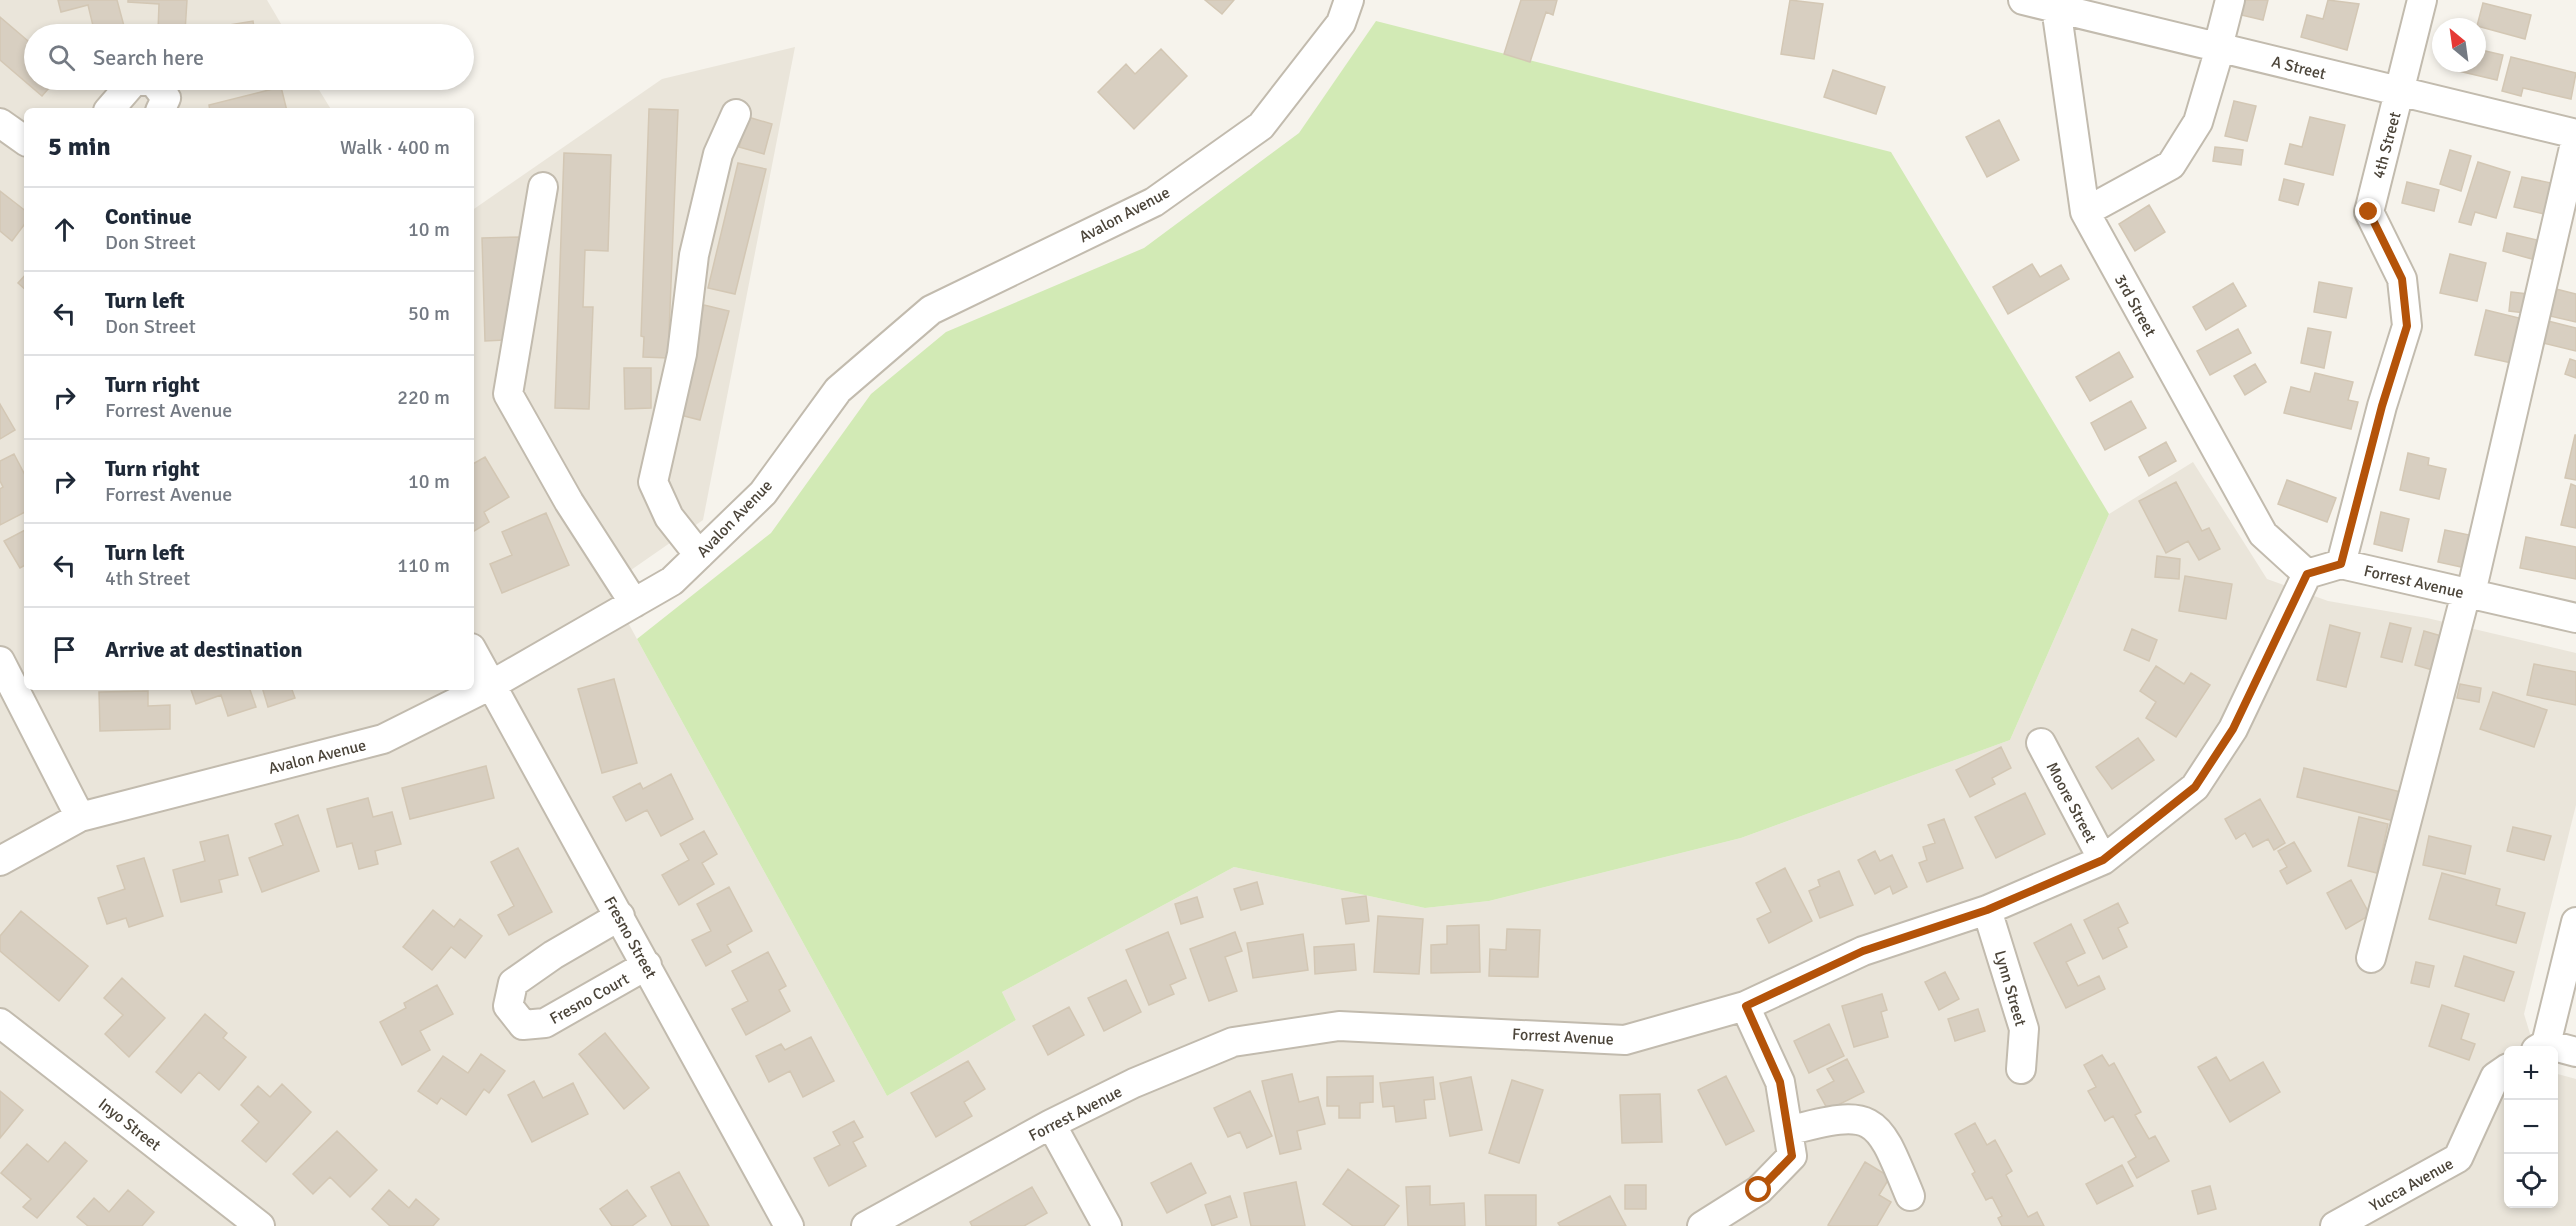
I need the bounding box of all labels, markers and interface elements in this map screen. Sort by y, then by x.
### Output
north arrow [2432,18,2486,72]
search box [24,24,474,90]
icon: search [45,41,78,74]
text: Search here [93,44,204,71]
street label: A Street [2270,52,2328,84]
street label: 4th Street [2368,109,2406,181]
text: 5 min [48,131,111,163]
text: Walk · 400 m [340,135,450,160]
street label: Avalon Avenue [1076,183,1173,247]
route end [2355,198,2381,224]
text: Continue [105,203,192,230]
icon: ahead [48,213,81,246]
text: 10 m [408,217,450,242]
text: Don Street [105,230,196,255]
street label: 3rd Street [2110,271,2161,340]
text: Turn left [105,287,185,314]
icon: left [48,297,81,330]
text: 50 m [408,301,450,326]
text: Don Street [105,314,196,339]
text: Turn right [105,371,200,398]
icon: right [48,381,81,414]
text: 220 m [397,385,450,410]
text: Forrest Avenue [105,398,232,423]
text: Turn right [105,455,200,482]
icon: right [48,465,81,498]
text: 10 m [408,469,450,494]
street label: Avalon Avenue [693,476,777,562]
text: Forrest Avenue [105,482,232,507]
text: Turn left [105,539,185,566]
icon: left [48,549,81,582]
text: 110 m [397,553,450,578]
street label: Forrest Avenue [2362,561,2466,603]
text: 4th Street [105,566,190,591]
icon: arrive [48,633,81,666]
text: Arrive at destination [105,636,302,663]
street label: Avalon Avenue [266,735,368,779]
street label: Moore Street [2042,759,2101,847]
street label: Fresno Street [599,893,661,982]
street label: Lynn Street [1990,948,2030,1029]
street label: Fresno Court [546,969,633,1029]
street label: Forrest Avenue [1512,1024,1614,1050]
map controls [2504,1046,2558,1208]
button: + [2504,1046,2558,1100]
street label: Forrest Avenue [1026,1082,1125,1146]
street label: Inyo Street [94,1094,165,1156]
button: − [2504,1100,2558,1154]
street label: Yucca Avenue [2366,1154,2457,1216]
button: locate [2504,1154,2558,1208]
route start [1745,1176,1771,1202]

